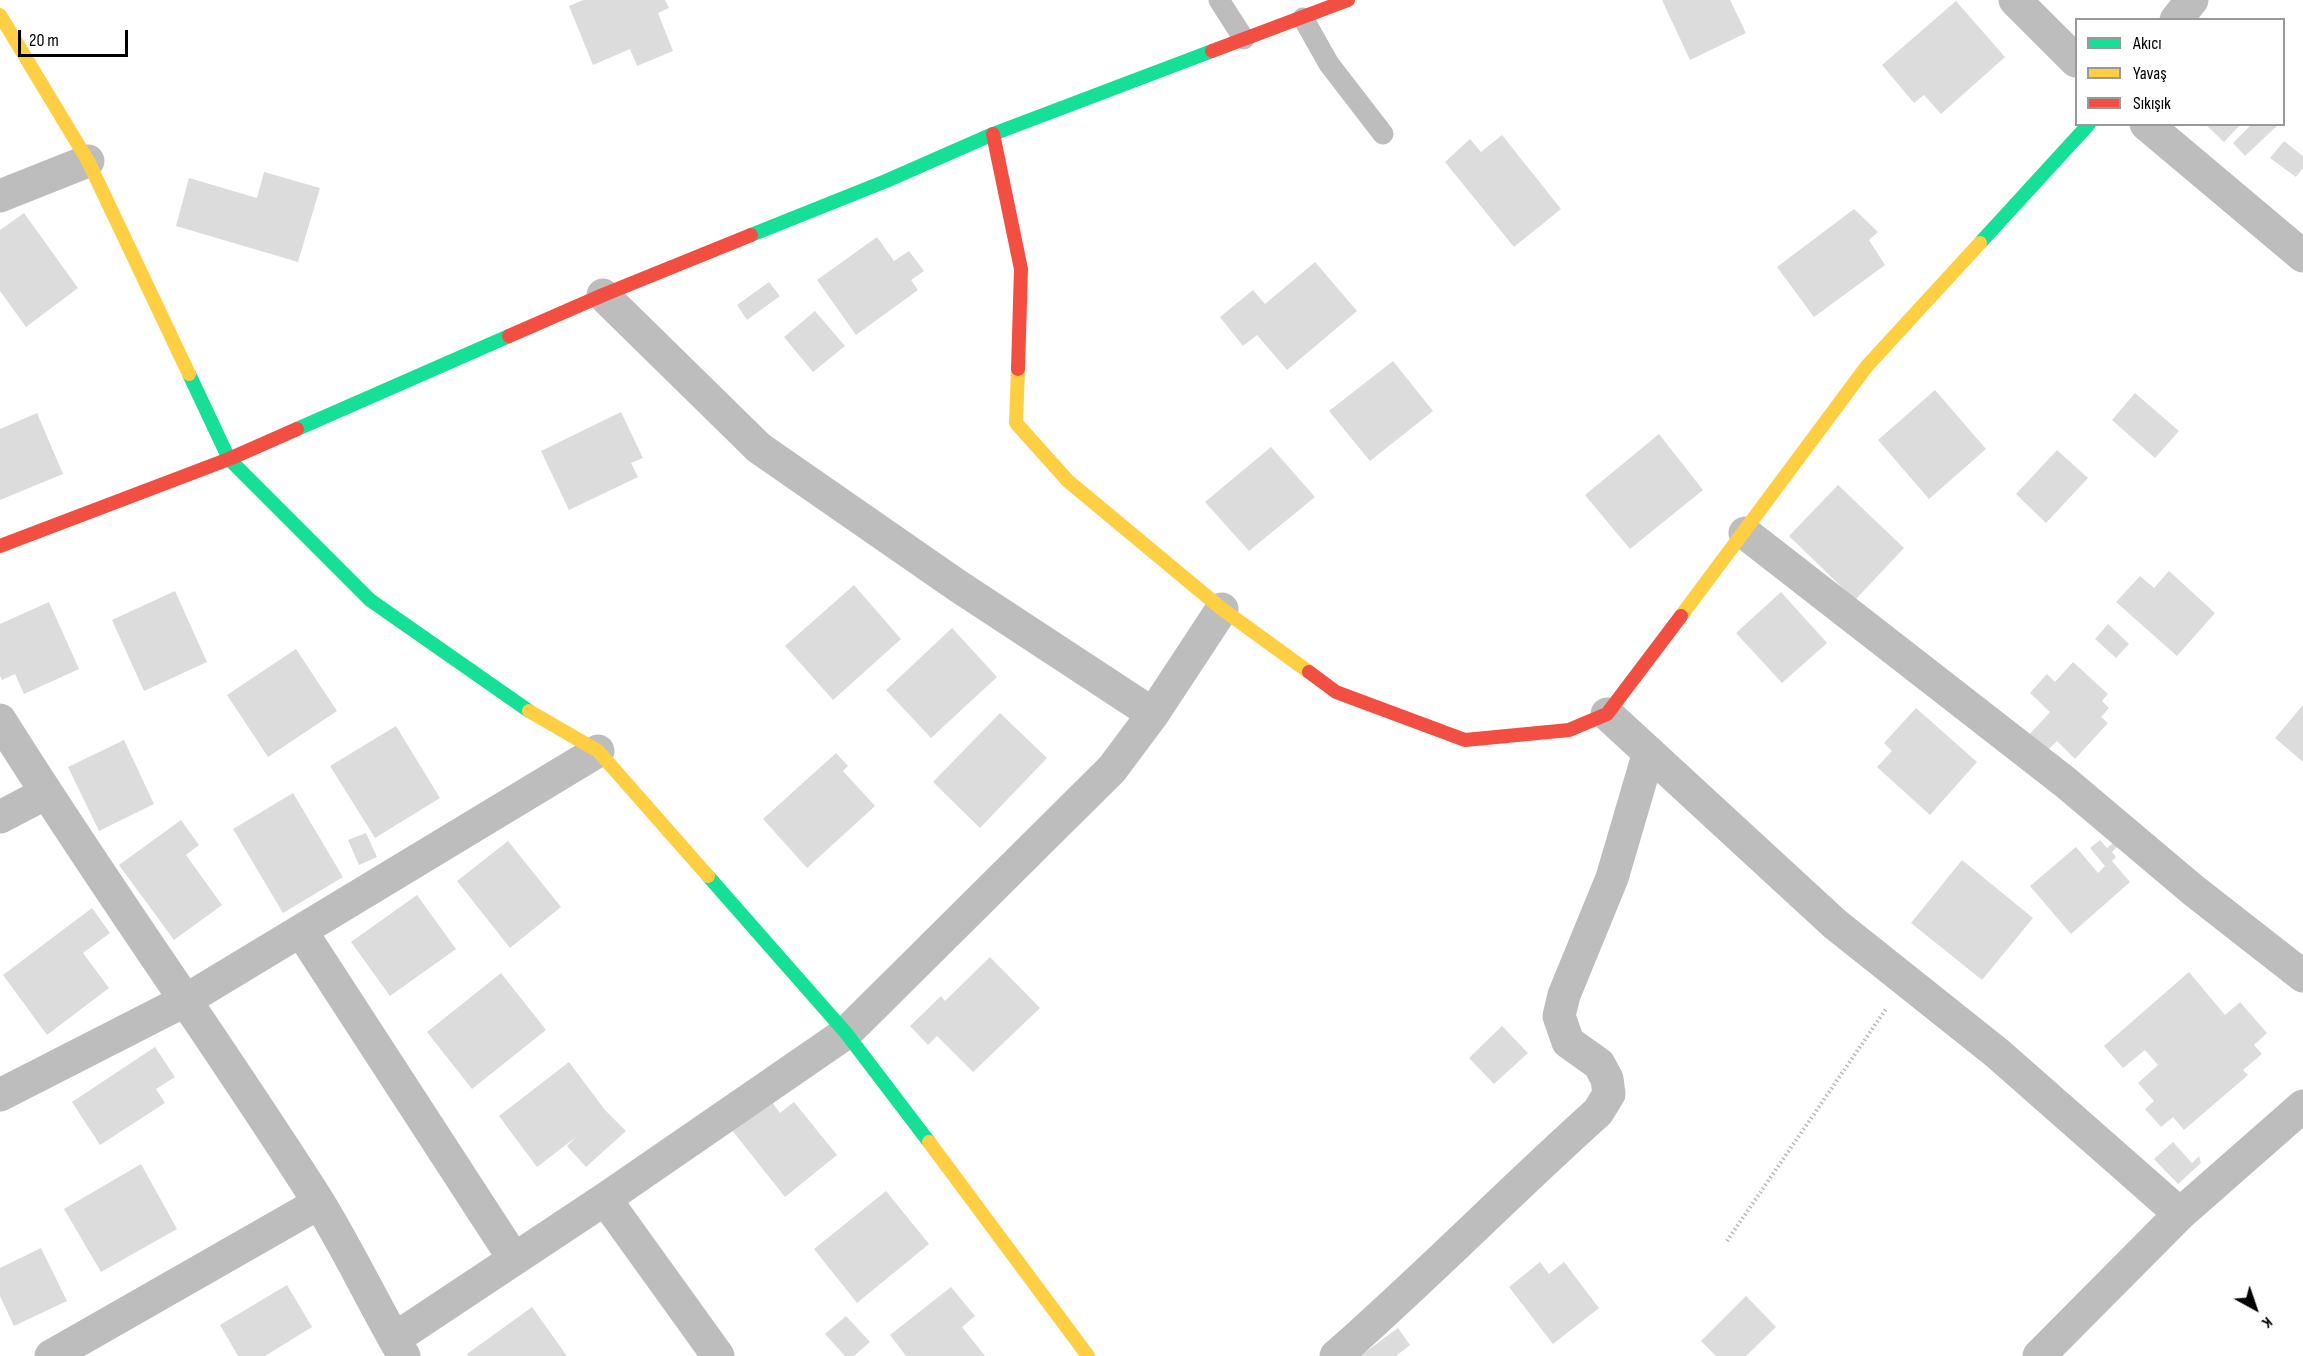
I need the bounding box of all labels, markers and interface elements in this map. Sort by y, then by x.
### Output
scale bar [21,18,130,56]
legend [2075,18,2285,126]
text: 20 m [29,30,59,51]
text: Akıcı [2133,33,2162,54]
text: Yavaş [2133,63,2167,84]
text: Sıkışık [2133,93,2171,114]
north arrow [2225,1278,2285,1338]
text: K [2258,1312,2276,1332]

